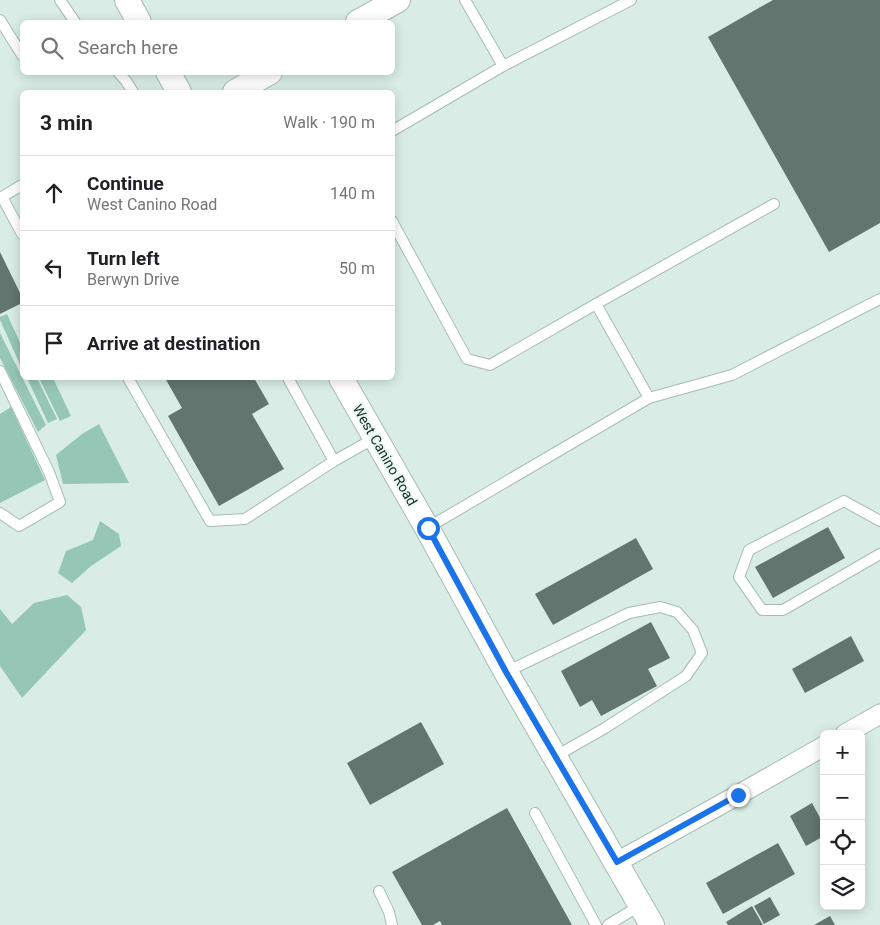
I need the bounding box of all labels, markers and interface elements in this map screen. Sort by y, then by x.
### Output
search box [20,20,395,75]
icon: search [38,34,66,62]
text: Search here [78,36,178,59]
text: 3 min [40,111,93,135]
text: Walk · 190 m [283,113,375,132]
text: Continue [87,172,164,195]
icon: ahead [40,179,68,207]
text: 140 m [330,184,375,203]
text: West Canino Road [87,195,217,214]
text: Turn left [87,247,160,270]
icon: left [40,254,68,282]
text: 50 m [339,259,375,278]
text: Berwyn Drive [87,270,179,289]
icon: arrive [40,329,68,357]
text: Arrive at destination [87,332,260,355]
street label: West Canino Road [350,402,420,508]
route start [417,517,440,540]
map controls [820,730,865,910]
button: + [820,730,865,775]
button: − [820,775,865,820]
route end [727,784,750,807]
button: locate [820,820,865,865]
button: layers [820,865,865,910]

